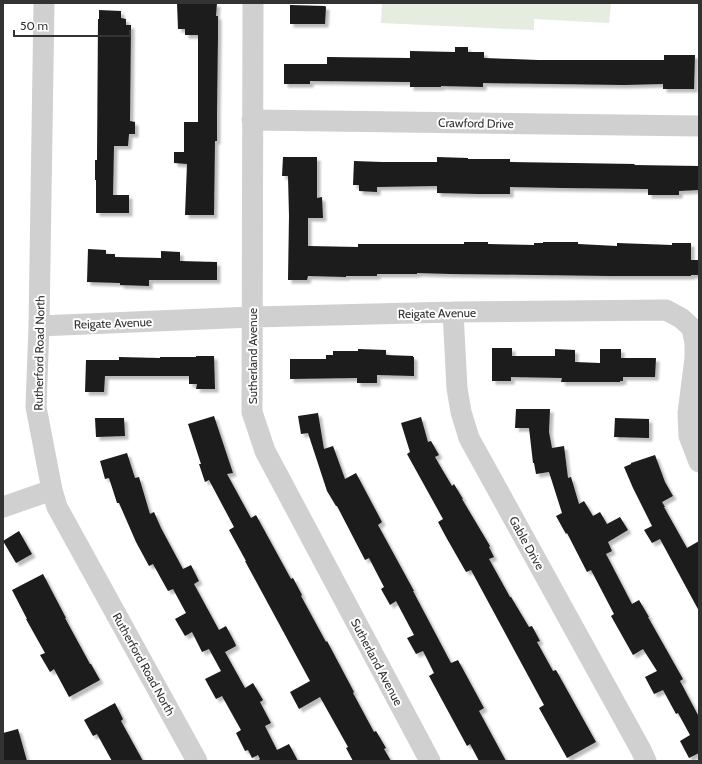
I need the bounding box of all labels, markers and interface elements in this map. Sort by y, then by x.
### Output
scale bar [14,12,130,38]
text: 50 m [20,18,48,33]
street label: Crawford Drive [438,115,514,131]
street label: Rutherford Road North [30,295,48,411]
street label: Reigate Avenue [398,305,476,321]
street label: Sutherland Avenue [245,308,260,404]
street label: Reigate Avenue [74,314,152,332]
street label: Gable Drive [506,514,548,572]
street label: Rutherford Road North [109,610,179,718]
street label: Sutherland Avenue [348,616,406,708]

